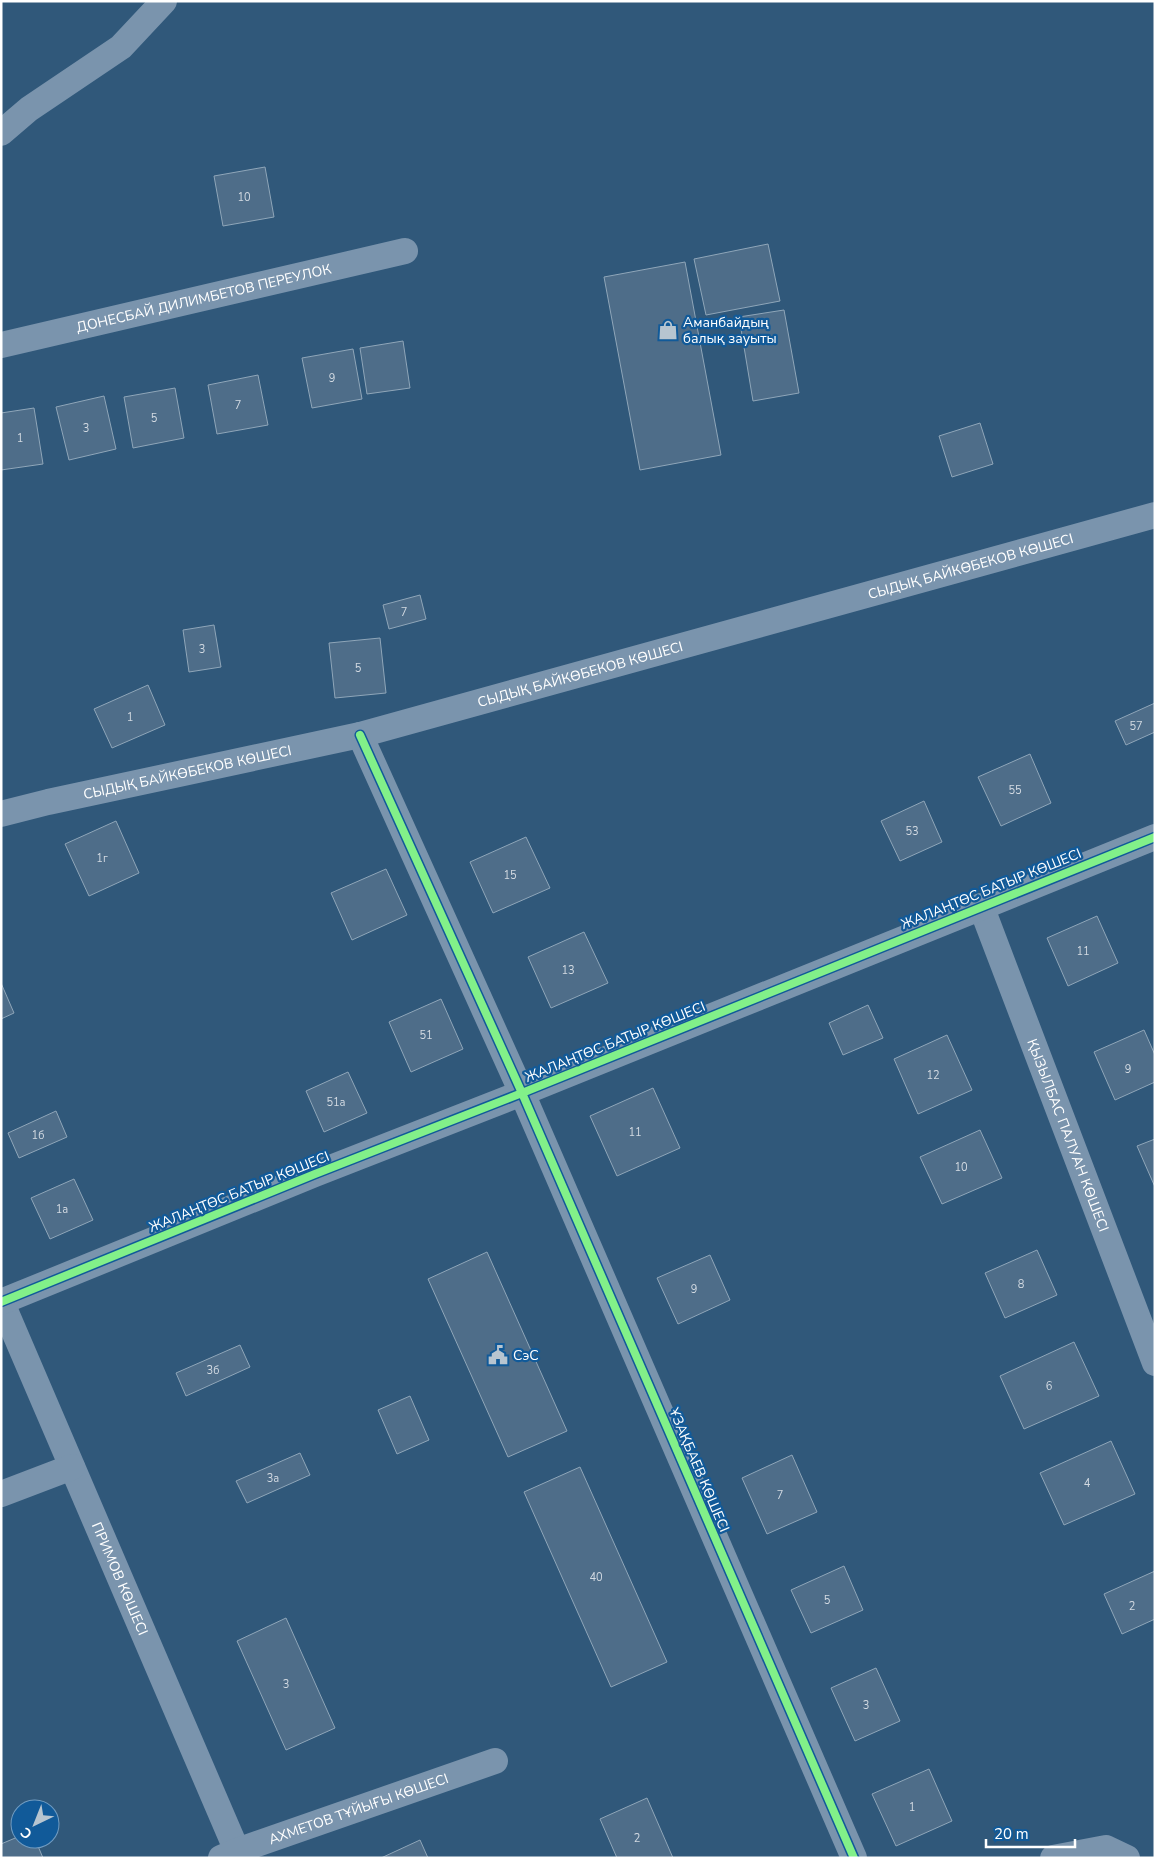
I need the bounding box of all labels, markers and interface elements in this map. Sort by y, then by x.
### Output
house number: 10 [237,190,251,205]
street label: ДОНЕСБАЙ ДИЛИМБЕТОВ ПЕРЕУЛОК [74,259,333,337]
place label: Аманбайдың балық зауыты [683,313,777,348]
shop icon: Аманбайдың балық зауыты [657,319,679,341]
house number: 9 [329,371,335,386]
house number: 7 [235,398,241,413]
house number: 5 [151,411,158,426]
house number: 3 [83,421,89,436]
house number: 1 [17,431,23,446]
street label: СЫДЫҚ БАЙКӨБЕКОВ КӨШЕСІ [866,529,1075,604]
house number: 7 [401,605,407,620]
street label: СЫДЫҚ БАЙКӨБЕКОВ КӨШЕСІ [475,637,685,712]
house number: 3 [199,642,205,657]
house number: 5 [355,661,362,676]
house number: 1 [127,710,133,725]
house number: 57 [1129,719,1143,734]
street label: СЫДЫҚ БАЙКӨБЕКОВ КӨШЕСІ [81,740,293,804]
house number: 55 [1008,783,1022,798]
house number: 53 [905,824,919,839]
street label: ЖАЛАҢТӨС БАТЫР КӨШЕСІ [898,844,1084,934]
house number: 1г [96,851,108,866]
house number: 15 [503,868,517,883]
house number: 11 [1076,944,1090,959]
house number: 13 [561,963,575,978]
street label: ЖАЛАҢТӨС БАТЫР КӨШЕСІ [522,997,708,1087]
house number: 51 [419,1028,433,1043]
street label: ҚЫЗЫЛБАС ПАЛУАН КӨШЕСІ [1023,1036,1114,1234]
house number: 9 [1125,1062,1131,1077]
house number: 12 [926,1068,940,1083]
house number: 51а [326,1095,346,1110]
house number: 11 [628,1125,642,1140]
house number: 1б [32,1128,44,1143]
street label: ЖАЛАҢТӨС БАТЫР КӨШЕСІ [146,1147,332,1237]
house number: 10 [954,1160,968,1175]
house number: 1а [56,1202,68,1217]
house number: 8 [1018,1277,1025,1292]
house number: 9 [691,1282,697,1297]
public building icon: СэС [487,1344,509,1366]
place label: СэС [513,1346,539,1365]
house number: 3б [207,1363,219,1378]
house number: 6 [1046,1379,1053,1394]
street label: ҰЗАҚБАЕВ КӨШЕСІ [664,1404,734,1535]
house number: 3а [267,1471,279,1486]
house number: 4 [1084,1476,1091,1491]
house number: 7 [777,1488,783,1503]
street label: ПРИМОВ КӨШЕСІ [87,1519,153,1638]
house number: 40 [589,1570,603,1585]
house number: 5 [824,1593,831,1608]
house number: 2 [1129,1599,1135,1614]
house number: 3 [283,1677,289,1692]
house number: 3 [863,1698,869,1713]
street label: АХМЕТОВ ТҰЙЫҒЫ КӨШЕСІ [266,1769,451,1849]
north arrow [10,1799,60,1849]
house number: 1 [909,1800,915,1815]
scale bar [986,1816,1075,1848]
text: С [16,1823,36,1843]
text: 20 m [994,1824,1029,1844]
house number: 2 [634,1831,640,1846]

